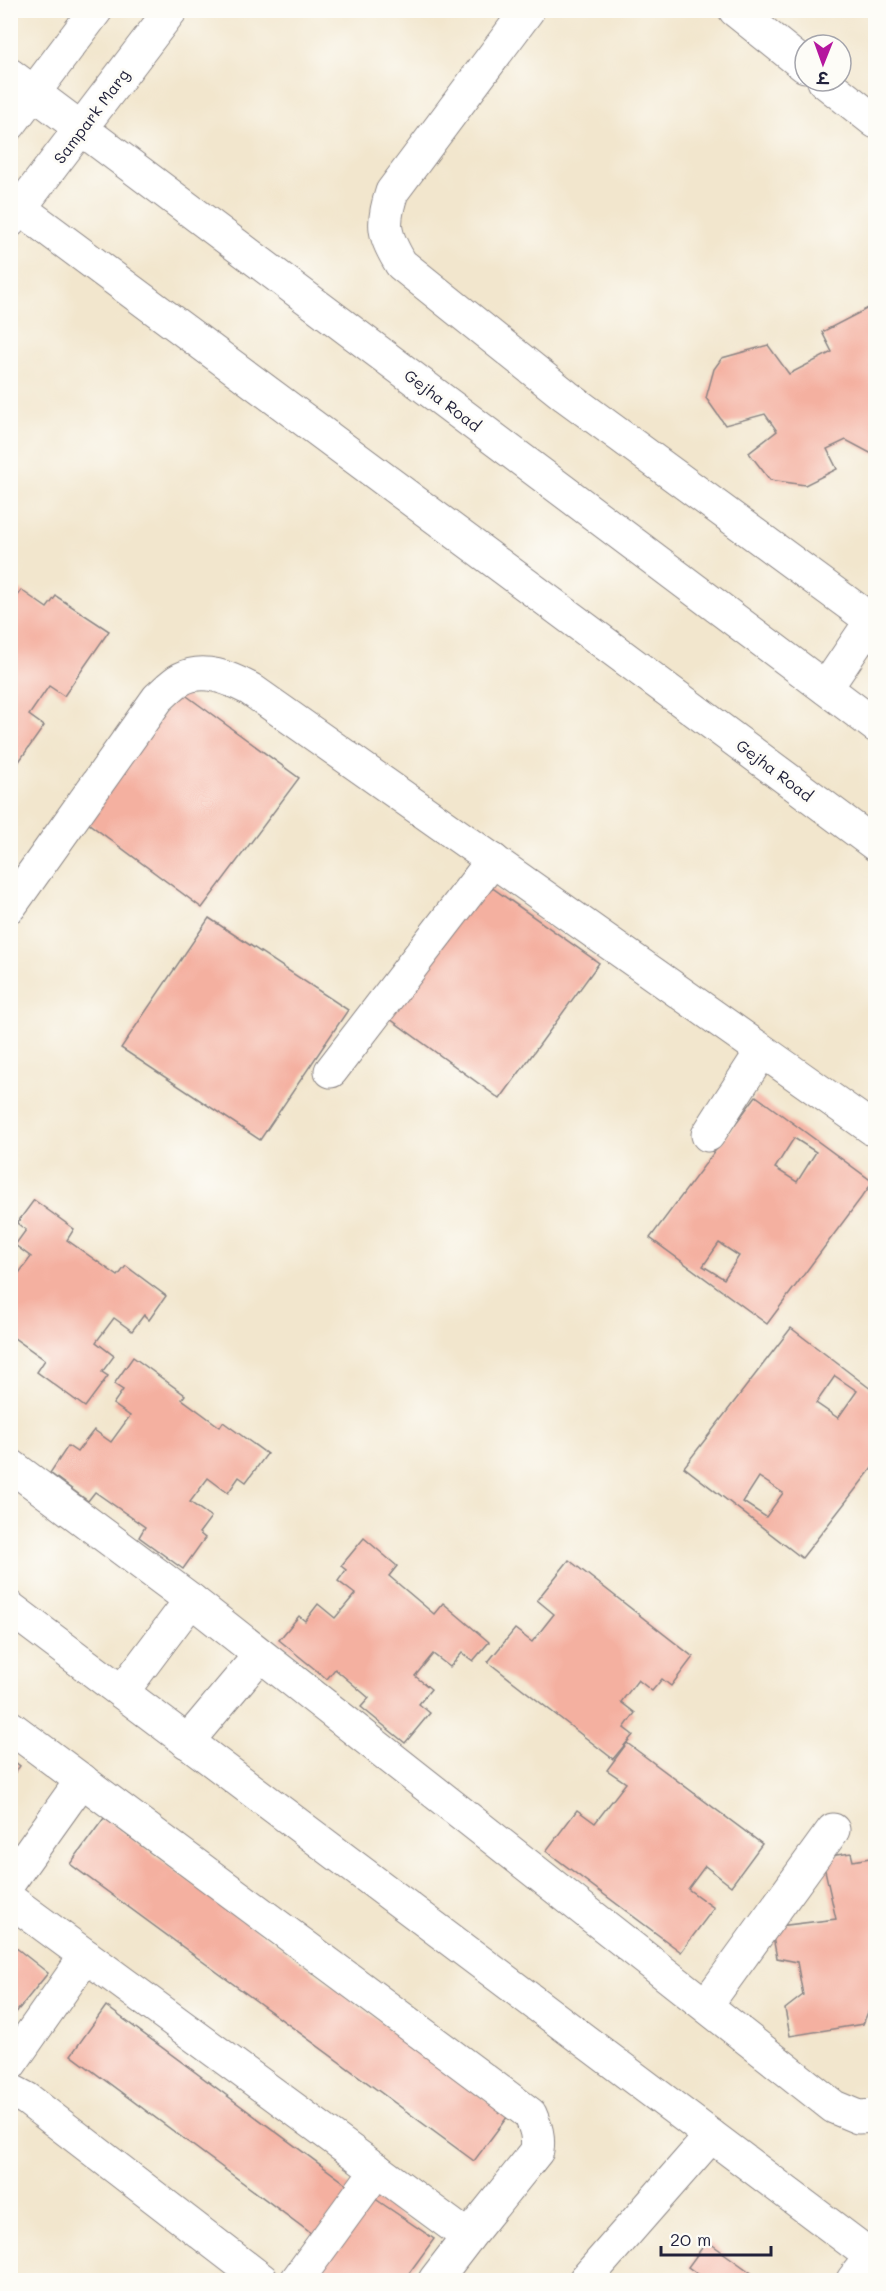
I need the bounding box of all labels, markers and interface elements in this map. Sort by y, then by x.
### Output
north arrow [793,33,853,93]
street label: Sampark Marg [49,64,133,168]
text: उ [816,68,830,89]
street label: Gejha Road [400,364,486,436]
street label: Gejha Road [732,734,818,806]
scale bar [661,2219,770,2257]
text: 20 m [670,2227,711,2251]

